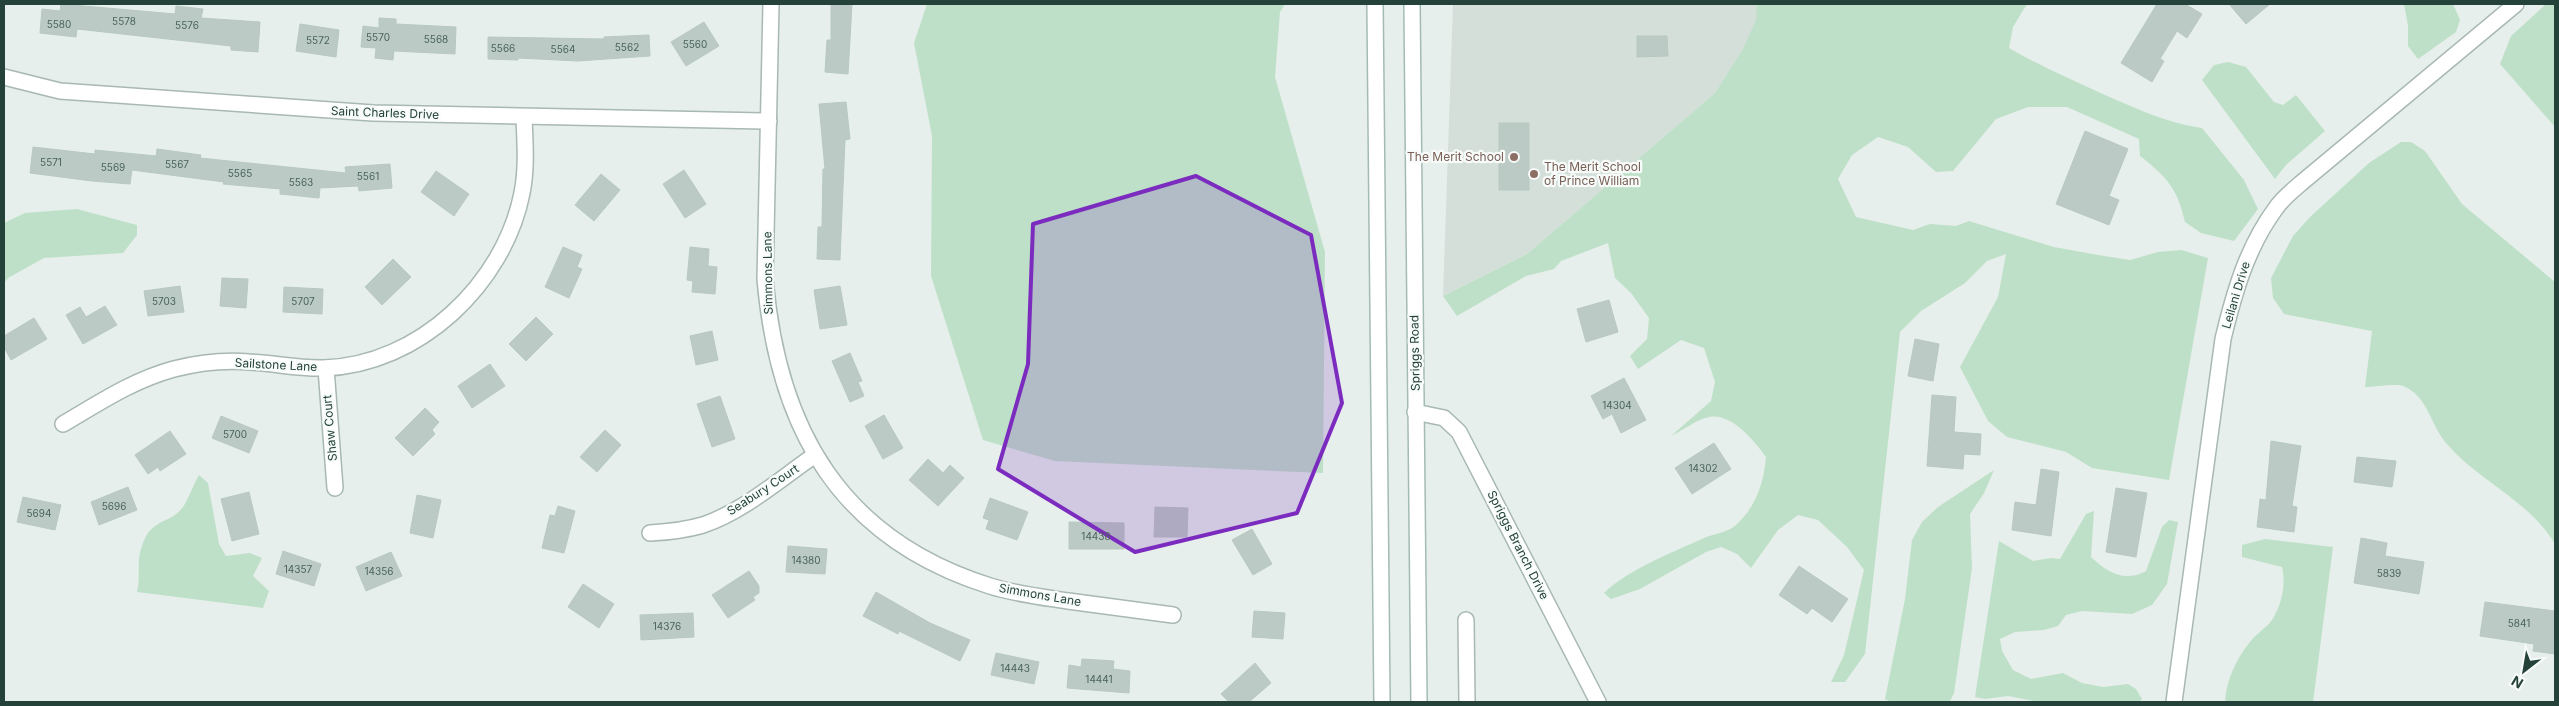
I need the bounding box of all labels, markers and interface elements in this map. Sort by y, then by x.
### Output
house number: 5578 [112,15,136,27]
house number: 5580 [47,18,71,30]
house number: 5576 [175,19,199,31]
house number: 5570 [366,31,390,43]
house number: 5568 [424,33,448,45]
house number: 5572 [306,34,330,46]
house number: 5560 [683,38,707,50]
house number: 5562 [615,41,639,53]
house number: 5566 [491,42,515,54]
house number: 5564 [551,43,575,55]
street label: Saint Charles Drive [331,103,439,122]
place label: The Merit School [1407,149,1504,164]
marker: The Merit School [1508,151,1520,163]
house number: 5571 [40,156,62,168]
house number: 5567 [165,158,189,170]
place label: The Merit School of Prince William [1544,159,1641,188]
house number: 5569 [101,161,125,173]
house number: 5565 [228,167,252,179]
marker: The Merit School of Prince William [1528,168,1540,180]
house number: 5561 [357,170,379,182]
house number: 5563 [289,176,313,188]
street label: Simmons Lane [759,231,776,315]
street label: Leilani Drive [2218,259,2253,330]
house number: 5703 [152,295,176,307]
house number: 5707 [291,295,315,307]
street label: Spriggs Road [1406,315,1423,391]
street label: Sailstone Lane [234,355,318,374]
street label: Shaw Court [319,394,340,462]
house number: 14304 [1602,399,1632,411]
house number: 5700 [223,428,247,440]
street label: Seabury Court [724,461,801,518]
house number: 14302 [1688,462,1718,474]
street label: Spriggs Branch Drive [1484,488,1552,602]
house number: 5696 [102,500,126,512]
house number: 5694 [27,507,51,519]
house number: 14438 [1081,530,1111,542]
house number: 14380 [791,554,821,566]
house number: 14357 [284,563,313,575]
house number: 14356 [365,565,393,577]
house number: 5839 [2377,567,2401,579]
street label: Simmons Lane [998,580,1082,609]
house number: 5841 [2508,617,2530,629]
house number: 14376 [653,620,681,632]
north arrow [2499,646,2549,696]
house number: 14443 [1000,662,1030,674]
house number: 14441 [1085,673,1113,685]
text: N [2508,673,2526,693]

